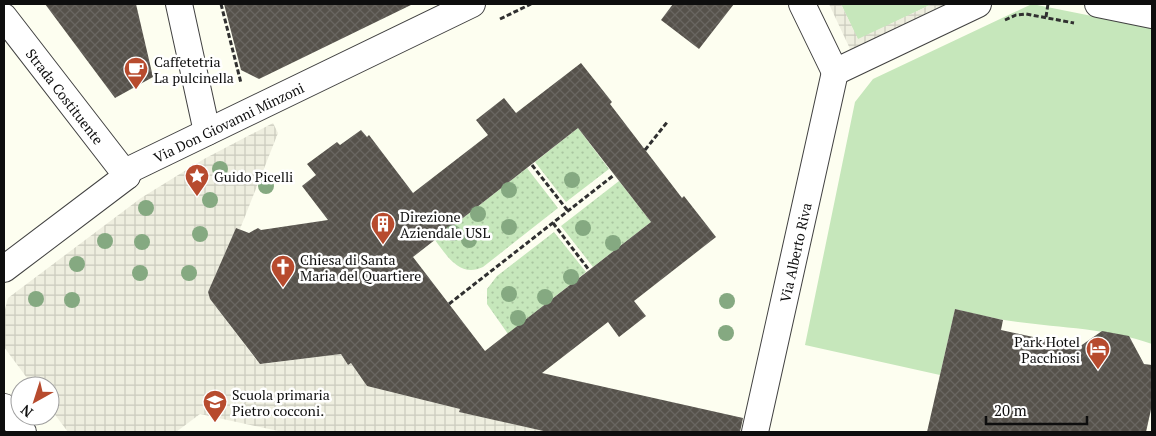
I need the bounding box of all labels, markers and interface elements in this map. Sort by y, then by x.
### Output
street label: Strada Costituente [22,44,108,148]
place label: Caffetetria La pulcinella [154,52,234,87]
cafe icon: Caffetetria La pulcinella [123,56,149,90]
street label: Via Don Giovanni Minzoni [150,77,307,166]
place icon: Guido Picelli [184,163,210,197]
place label: Guido Picelli [214,167,293,186]
street label: Via Alberto Riva [775,201,815,304]
place label: Direzione Aziendale USL [400,207,490,242]
building icon: Direzione Aziendale USL [370,211,396,245]
place label: Chiesa di Santa Maria del Quartiere [300,250,421,285]
church icon: Chiesa di Santa Maria del Quartiere [270,254,296,288]
place label: Park Hotel Pacchiosi [1014,332,1080,367]
hotel icon: Park Hotel Pacchiosi [1085,336,1111,370]
north arrow [10,376,60,426]
place label: Scuola primaria Pietro cocconi. [232,385,330,420]
school or university icon: Scuola primaria Pietro cocconi. [202,389,228,423]
scale bar [986,394,1087,426]
text: 20 m [994,400,1027,420]
text: N [16,401,37,422]

